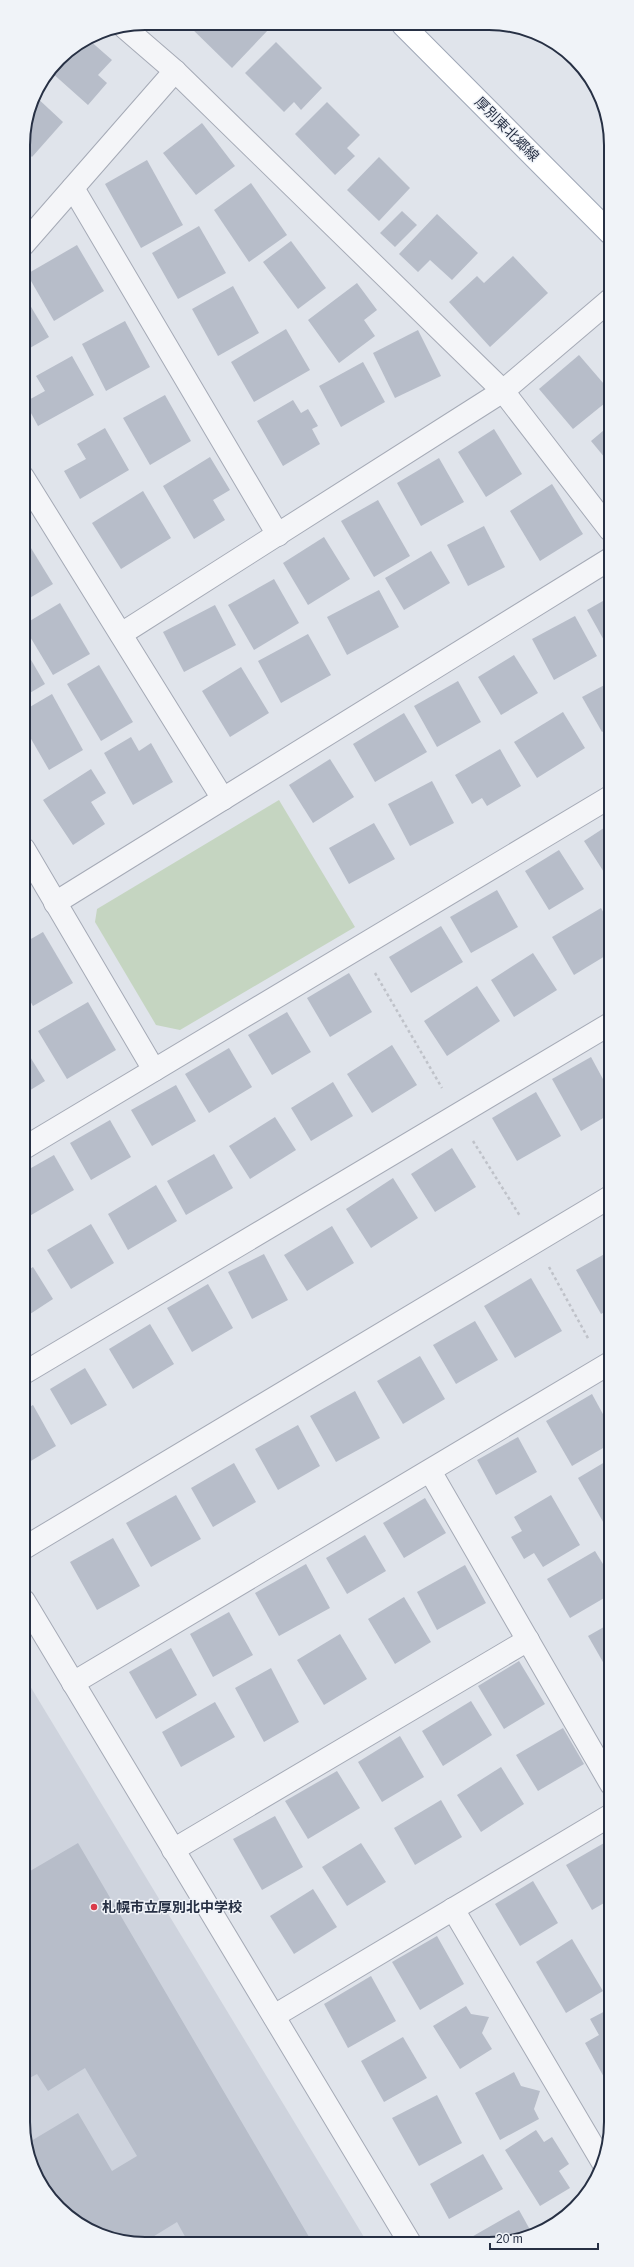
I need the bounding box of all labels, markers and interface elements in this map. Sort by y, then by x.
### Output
street label: 厚別東北郷線 [472,94,542,164]
place label: 札幌市立厚別北中学校 [102,1899,242,1915]
marker: 札幌市立厚別北中学校 [89,1902,99,1912]
scale bar [490,2225,598,2251]
text: 20 m [496,2232,523,2246]

